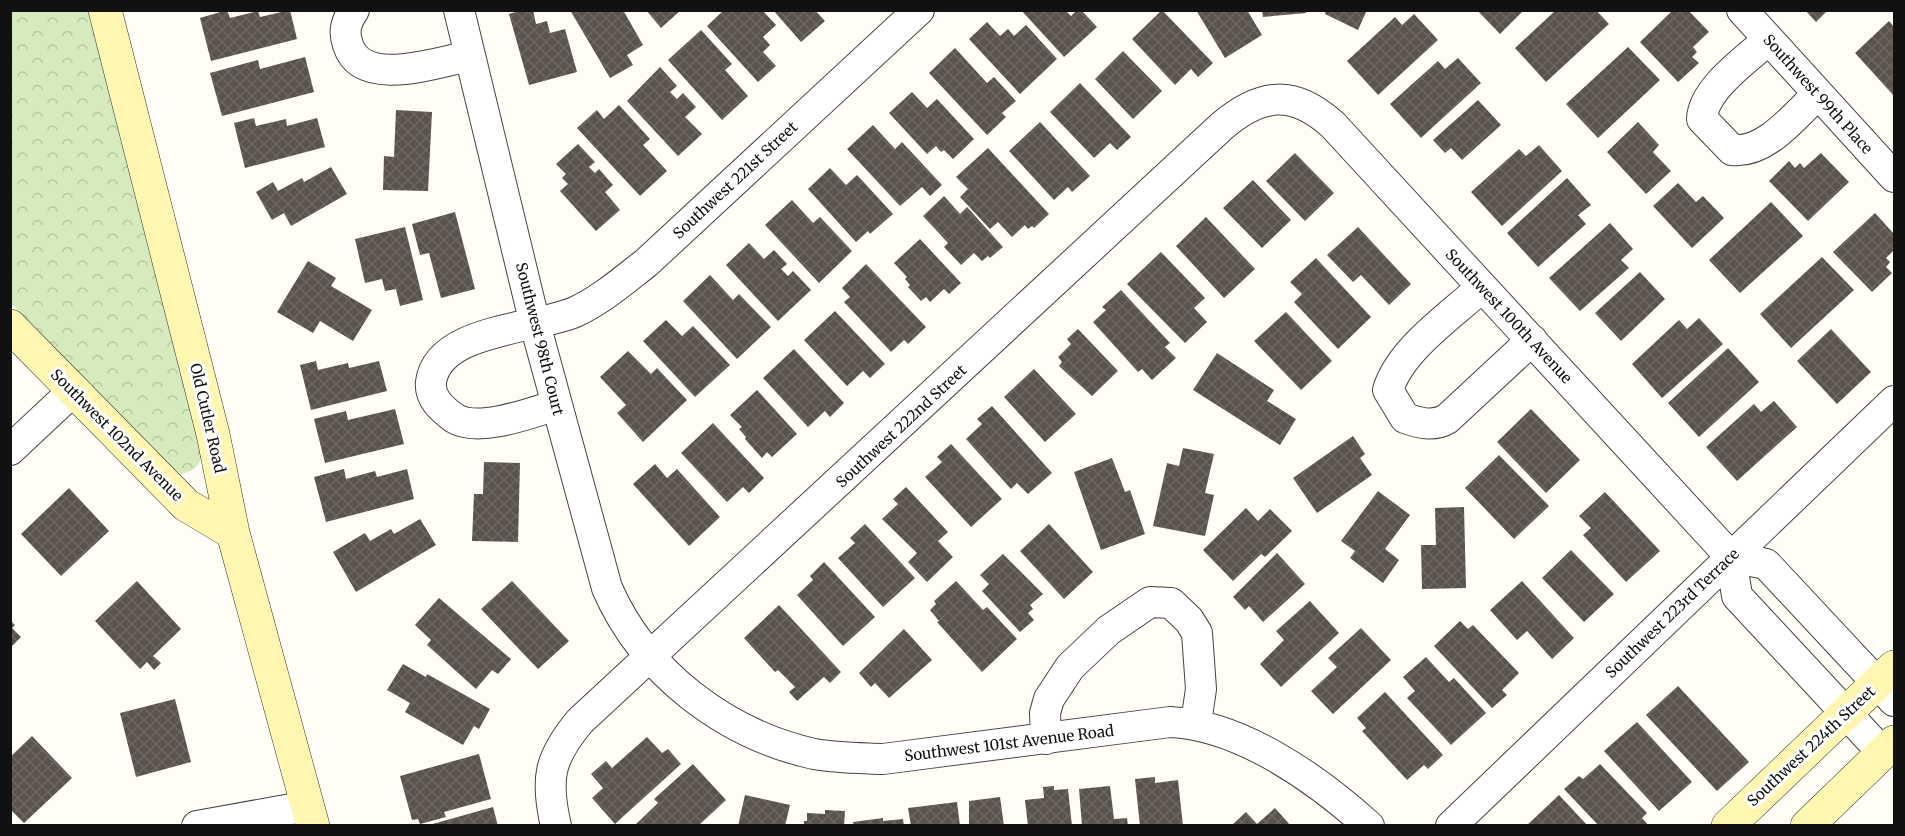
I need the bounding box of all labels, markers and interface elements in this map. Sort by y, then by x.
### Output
street label: Southwest 99th Place [1759,30,1877,158]
street label: Southwest 221st Street [669,117,801,243]
street label: Southwest 100th Avenue [1442,245,1577,387]
street label: Southwest 98th Court [512,260,568,418]
street label: Old Cutler Road [186,361,230,475]
street label: Southwest 222nd Street [832,361,970,491]
street label: Southwest 102nd Avenue [47,365,187,505]
street label: Southwest 223rd Terrace [1601,544,1743,682]
street label: Southwest 224th Street [1743,682,1879,810]
street label: Southwest 101st Avenue Road [903,721,1115,765]

